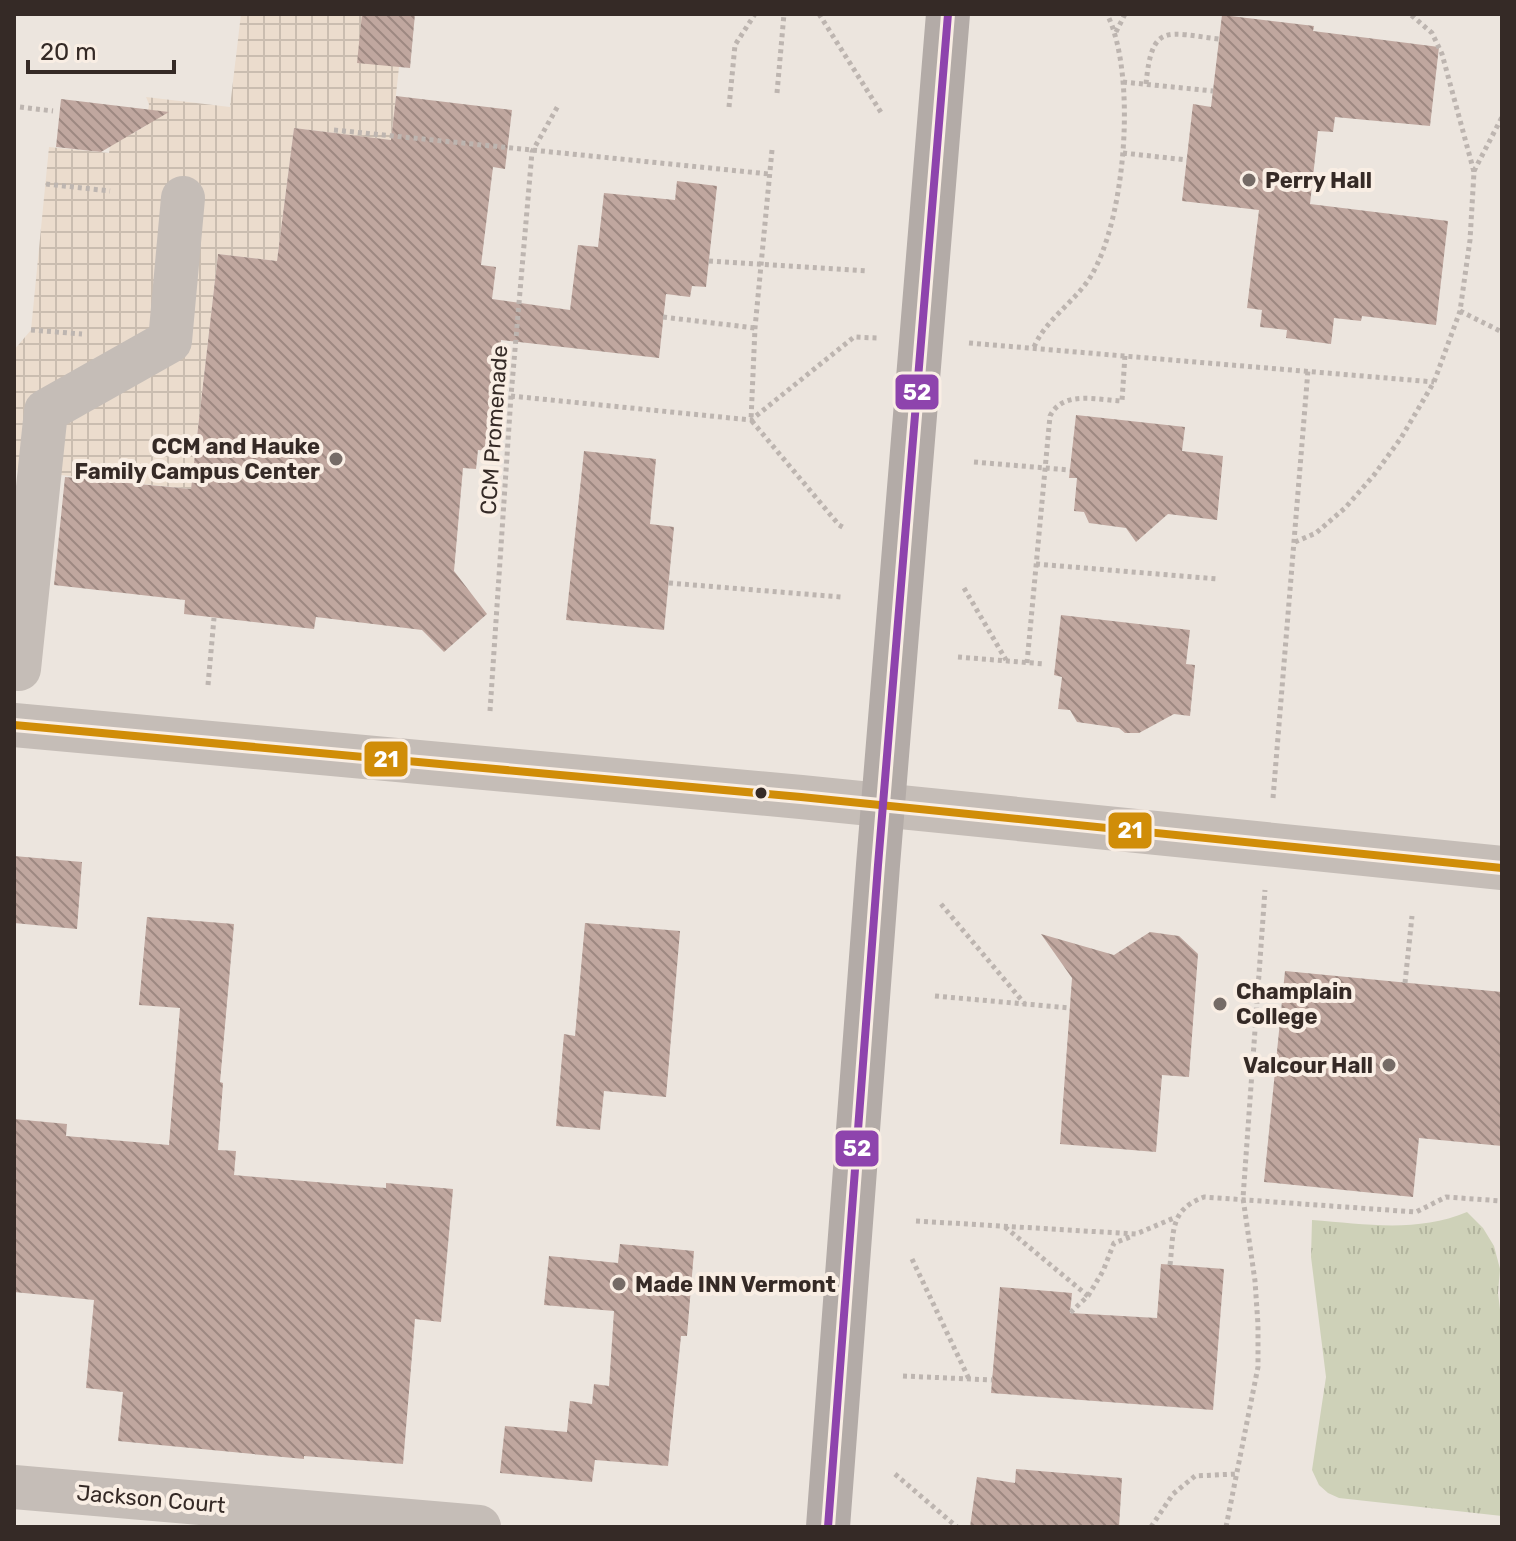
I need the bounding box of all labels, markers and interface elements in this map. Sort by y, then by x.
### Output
scale bar [28,24,174,74]
text: 20 m [40,38,97,66]
place label: Perry Hall [1265,167,1372,194]
marker: Perry Hall [1240,171,1258,189]
street label: CCM Promenade [475,344,513,516]
line badge: 52 [894,373,940,411]
text: 52 [903,379,931,406]
place label: CCM and Hauke Family Campus Center [75,433,320,485]
marker: CCM and Hauke Family Campus Center [327,450,345,468]
line badge: 21 [363,740,409,778]
text: 21 [373,746,399,773]
unlabelled marker [753,785,769,801]
line badge: 21 [1107,811,1153,850]
text: 21 [1117,817,1143,844]
place label: Champlain College [1236,978,1352,1030]
marker: Champlain College [1211,995,1229,1013]
place label: Valcour Hall [1243,1052,1373,1079]
marker: Valcour Hall [1380,1056,1398,1074]
line badge: 52 [834,1129,880,1168]
text: 52 [843,1135,871,1162]
place label: Made INN Vermont [635,1271,836,1298]
marker: Made INN Vermont [610,1275,628,1293]
street label: Jackson Court [75,1479,227,1519]

